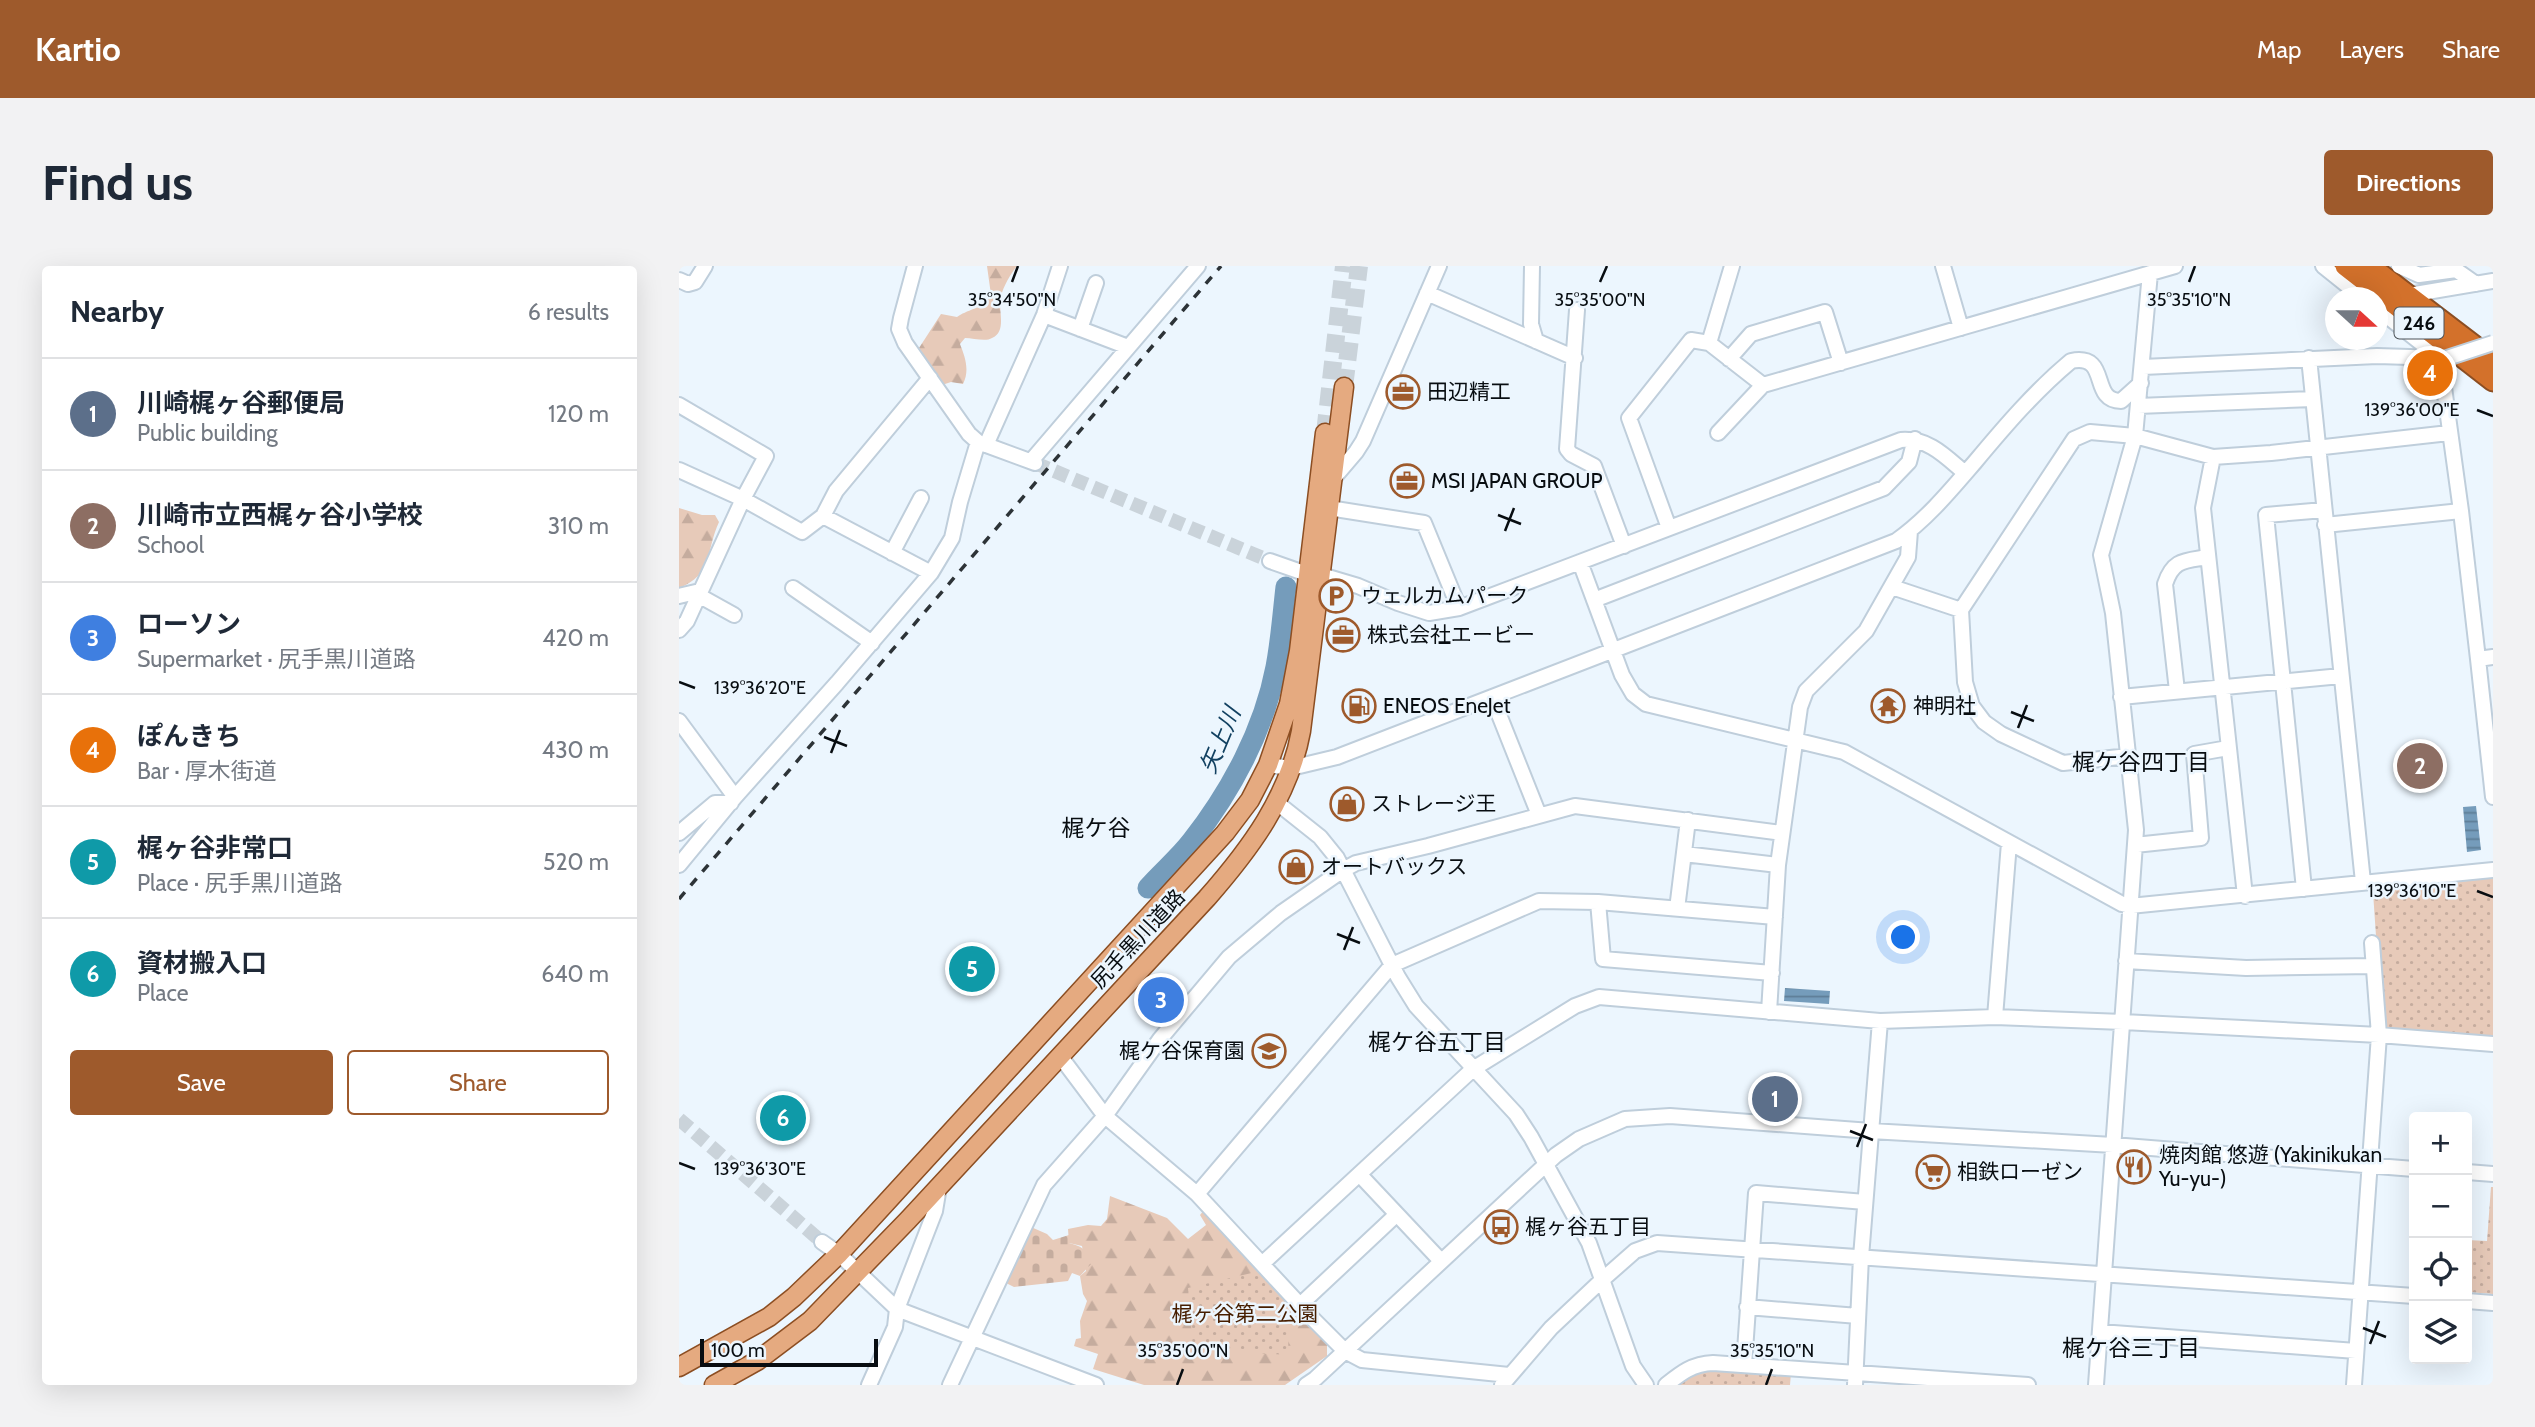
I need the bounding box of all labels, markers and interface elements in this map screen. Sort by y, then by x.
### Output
text: Kartio [35,29,121,69]
text: Map [2257,35,2301,64]
text: Layers [2339,35,2404,64]
text: Share [2442,35,2500,64]
button: Directions [2324,150,2493,215]
text: Find us [42,153,193,212]
north arrow [2325,287,2388,350]
text: 35°34'50"N [968,289,1056,311]
text: 35°35'00"N [1555,289,1645,311]
text: 35°35'10"N [2147,289,2231,311]
text: Nearby [70,293,164,330]
text: 6 results [528,298,609,326]
road number: 246 [2395,307,2443,338]
pin: 4 [2407,347,2453,399]
office icon: 田辺精工 [1384,373,1422,411]
place label: 田辺精工 [1427,379,1511,404]
text: 川崎梶ヶ谷郵便局 [137,387,345,419]
text: 139°36'00"E [2364,399,2460,421]
text: 1 [89,400,97,428]
text: 120 m [548,400,609,428]
text: Public building [137,419,278,447]
office icon: MSI JAPAN GROUP [1388,462,1426,500]
place label: MSI JAPAN GROUP [1431,468,1602,493]
text: 川崎市立西梶ヶ谷小学校 [137,499,423,531]
text: 2 [87,512,99,540]
text: 310 m [548,512,609,540]
text: School [137,531,204,559]
parking icon: ウェルカムパーク [1317,577,1355,615]
place label: ウェルカムパーク [1361,583,1528,608]
text: ローソン [137,608,241,640]
office icon: 株式会社エービー [1324,616,1362,654]
place label: 株式会社エービー [1367,622,1535,647]
text: 3 [87,624,99,652]
text: 420 m [542,624,609,652]
text: Supermarket · 尻手黒川道路 [137,645,416,673]
text: 139°36'20"E [714,677,806,699]
fuel station icon: ENEOS EneJet [1340,687,1378,725]
temple icon: 神明社 [1869,687,1907,725]
place label: ENEOS EneJet [1383,693,1511,718]
place label: 神明社 [1913,693,1976,718]
water label: 矢上川 [1194,700,1248,777]
text: ぽんきち [137,720,241,752]
text: 4 [86,736,100,764]
text: 430 m [542,736,609,764]
pin: 2 [2397,740,2443,792]
district label: 梶ケ谷四丁目 [2072,748,2210,776]
text: Bar · 厚木街道 [137,757,277,785]
shop icon: ストレージ王 [1328,785,1366,823]
place label: ストレージ王 [1371,791,1497,816]
district label: 梶ケ谷 [1062,814,1131,842]
text: 梶ヶ谷非常口 [137,832,293,864]
text: 5 [87,848,99,876]
text: 520 m [543,848,609,876]
shop icon: オートバックス [1277,848,1315,886]
place label: オートバックス [1321,854,1467,879]
text: Place · 尻手黒川道路 [137,869,342,897]
text: 139°36'10"E [2368,880,2456,902]
street label: 尻手黒川道路 [1086,884,1190,993]
your location [1886,920,1920,954]
pin: 5 [949,943,995,995]
text: 資材搬入口 [137,947,267,979]
text: 6 [87,960,99,988]
text: 640 m [541,960,609,988]
pin: 3 [1138,974,1184,1026]
text: Place [137,979,189,1007]
district label: 梶ケ谷五丁目 [1368,1028,1506,1056]
school or university icon: 梶ケ谷保育園 [1250,1032,1288,1070]
place label: 梶ケ谷保育園 [1119,1038,1245,1063]
button: Save [70,1050,333,1115]
button: Share [347,1050,609,1115]
pin: 1 [1752,1073,1798,1125]
pin: 6 [760,1092,806,1144]
map controls [2409,1112,2472,1364]
button: + [2409,1112,2472,1175]
place label: 焼肉館 悠遊 (Yakinikukan Yu-yu-) [2158,1142,2382,1191]
restaurant icon: 焼肉館 悠遊 (Yakinikukan Yu-yu-) [2115,1148,2153,1186]
supermarket icon: 相鉄ローゼン [1914,1153,1952,1191]
text: 139°36'30"E [714,1158,806,1180]
place label: 相鉄ローゼン [1957,1159,2083,1184]
button: − [2409,1175,2472,1238]
bus stop icon: 梶ヶ谷五丁目 [1482,1208,1520,1246]
place label: 梶ヶ谷五丁目 [1525,1214,1651,1239]
button: locate [2409,1238,2472,1301]
park label: 梶ヶ谷第二公園 [1172,1301,1319,1326]
button: layers [2409,1301,2472,1364]
district label: 梶ケ谷三丁目 [2062,1334,2200,1362]
scale bar [700,1336,879,1368]
text: 100 m [711,1339,765,1362]
text: 35°35'00"N [1138,1340,1228,1362]
text: 35°35'10"N [1730,1340,1814,1362]

